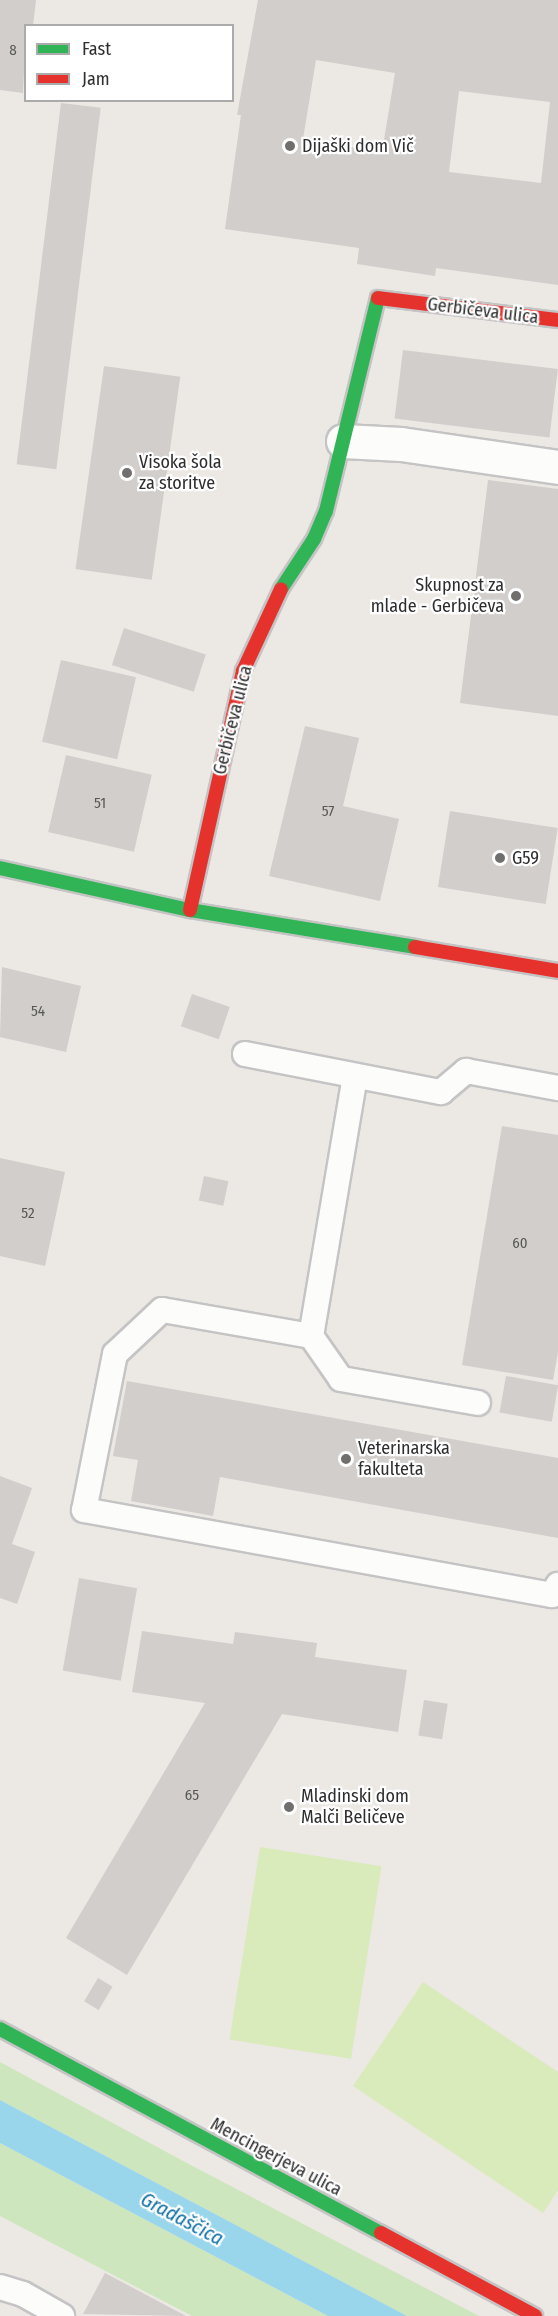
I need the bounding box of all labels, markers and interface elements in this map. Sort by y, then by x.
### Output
legend [24,24,234,102]
text: Fast [82,38,111,60]
house number: 8 [9,42,17,60]
text: Jam [82,68,110,90]
place label: Dijaški dom Vič [302,135,414,157]
marker: Dijaški dom Vič [283,139,297,153]
street label: Gerbičeva ulica [426,293,540,329]
place label: Visoka šola za storitve [139,452,222,494]
marker: Visoka šola za storitve [120,466,134,480]
place label: Skupnost za mlade - Gerbičeva [371,575,504,618]
marker: Skupnost za mlade - Gerbičeva [509,589,523,603]
street label: Gerbičeva ulica [209,663,257,777]
house number: 51 [94,795,106,813]
house number: 57 [322,803,334,821]
place label: G59 [512,847,539,869]
marker: G59 [493,851,507,865]
house number: 54 [31,1003,45,1021]
house number: 52 [21,1205,35,1223]
house number: 60 [512,1235,528,1253]
place label: Veterinarska fakulteta [358,1438,450,1480]
marker: Veterinarska fakulteta [339,1452,353,1466]
place label: Mladinski dom Malči Beličeve [301,1786,409,1828]
house number: 65 [185,1787,199,1805]
marker: Mladinski dom Malči Beličeve [282,1800,296,1814]
street label: Mencingerjeva ulica [207,2113,345,2201]
water label: Gradaščica [137,2187,227,2251]

